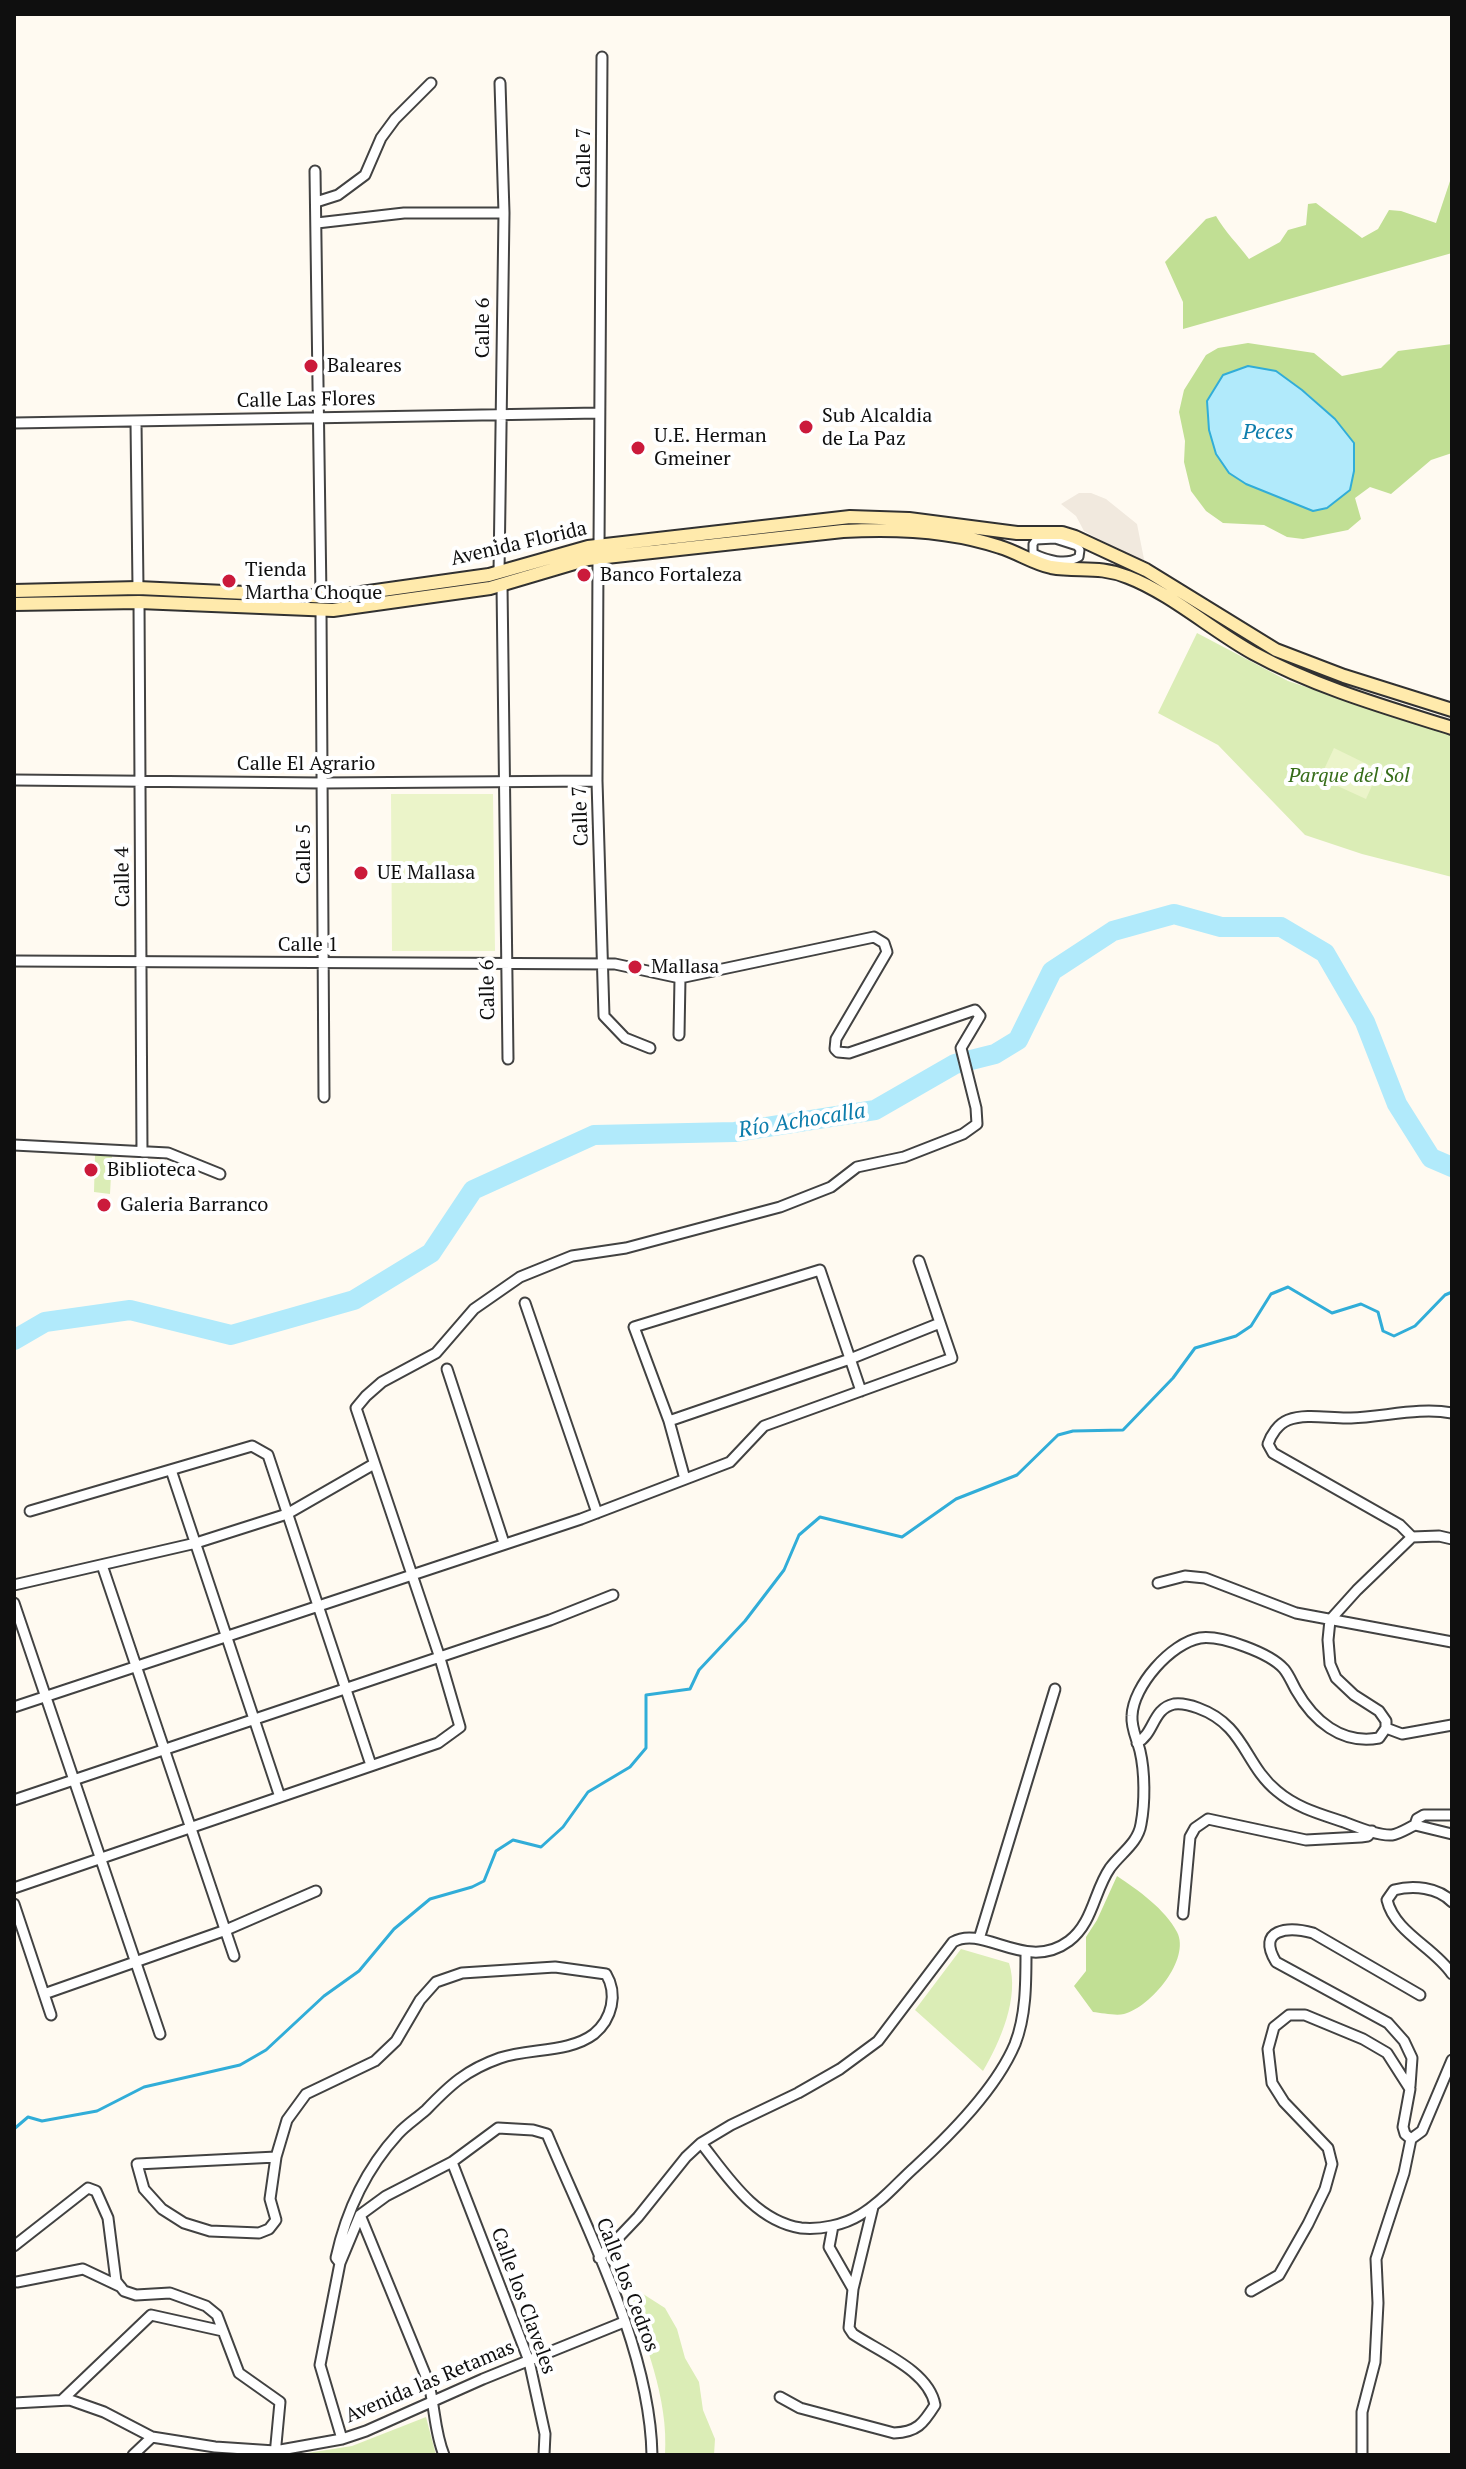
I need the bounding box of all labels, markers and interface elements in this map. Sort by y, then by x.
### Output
street label: Calle 7 [572,128,596,188]
street label: Calle 6 [471,298,495,358]
place label: Baleares [327,354,402,378]
marker: Baleares [302,357,320,375]
street label: Calle Las Flores [236,387,376,413]
place label: Sub Alcaldia de La Paz [822,404,932,451]
marker: Sub Alcaldia de La Paz [797,418,815,436]
water label: Peces [1242,420,1294,446]
place label: U.E. Herman Gmeiner [654,424,767,471]
marker: U.E. Herman Gmeiner [629,439,647,457]
street label: Avenida Florida [449,517,589,571]
place label: Tienda Martha Choque [245,558,382,605]
place label: Banco Fortaleza [600,563,742,587]
marker: Banco Fortaleza [575,566,593,584]
marker: Tienda Martha Choque [220,572,238,590]
street label: Calle El Agrario [237,752,375,776]
park label: Parque del Sol [1288,764,1410,788]
street label: Calle 7 [568,785,594,847]
street label: Calle 5 [292,824,316,884]
street label: Calle 4 [110,846,136,908]
place label: UE Mallasa [377,861,475,885]
marker: UE Mallasa [352,864,370,882]
street label: Calle 1 [278,933,338,957]
place label: Mallasa [651,955,719,979]
marker: Mallasa [626,958,644,976]
street label: Calle 6 [475,959,501,1021]
water label: Río Achocalla [737,1098,867,1144]
place label: Biblioteca [107,1158,196,1182]
marker: Biblioteca [82,1161,100,1179]
place label: Galeria Barranco [120,1193,268,1217]
marker: Galeria Barranco [95,1196,113,1214]
street label: Calle los Cedros [590,2215,664,2355]
street label: Calle los Claveles [485,2224,561,2378]
street label: Avenida las Retamas [342,2335,518,2429]

